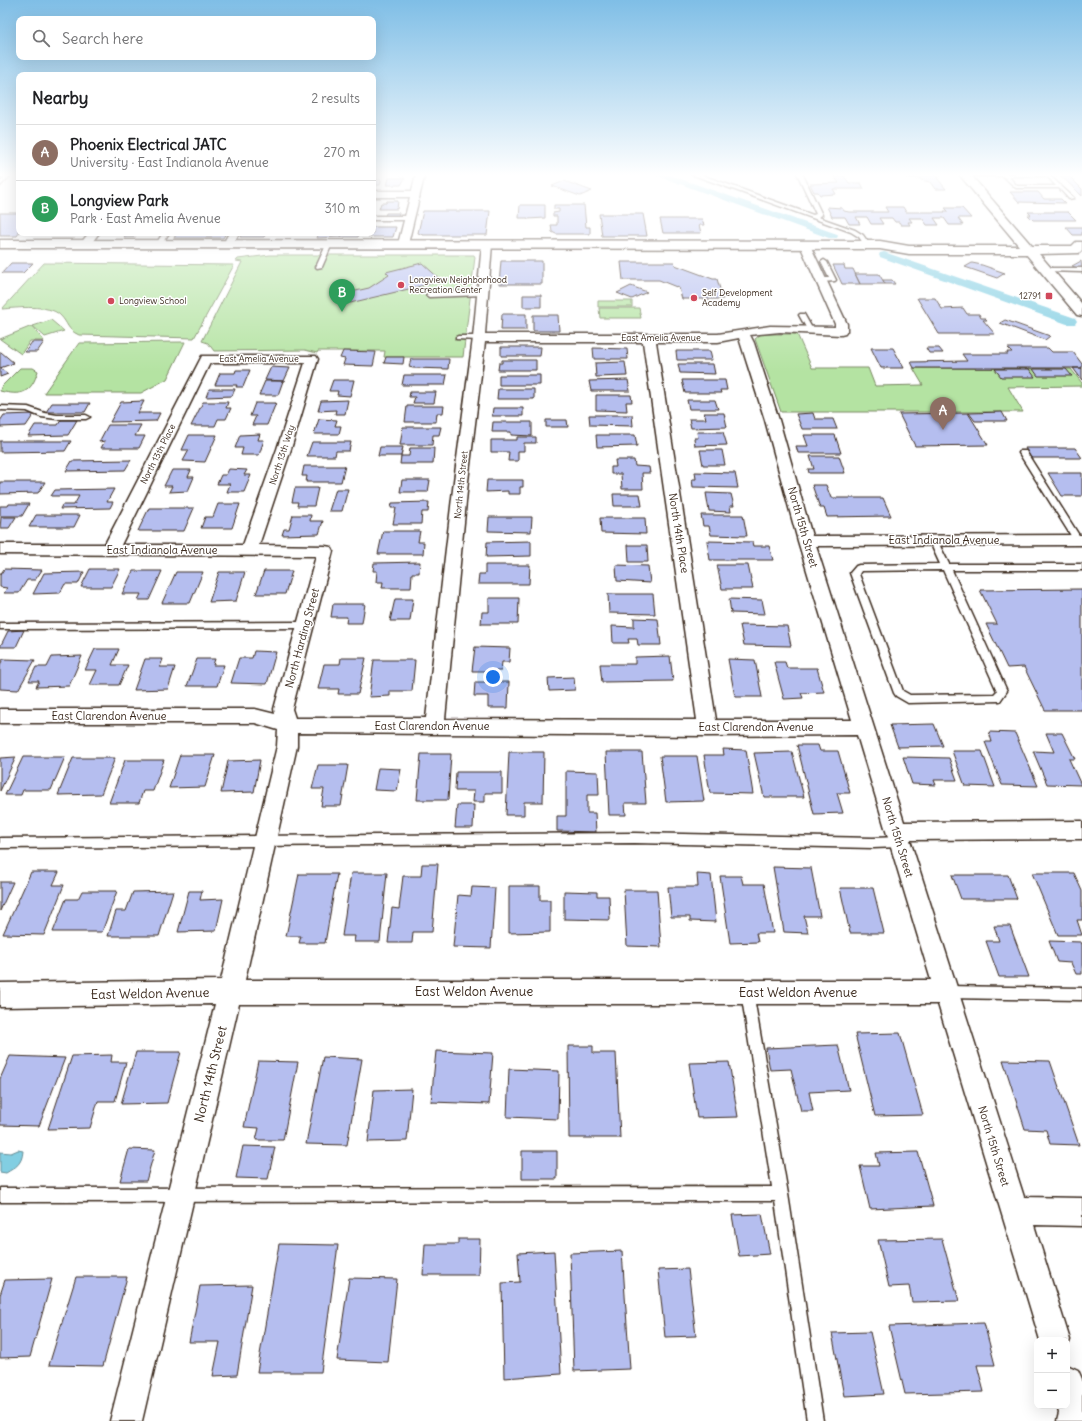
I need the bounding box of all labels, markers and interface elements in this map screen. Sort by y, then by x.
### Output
search box [16,16,376,60]
icon: search [30,27,52,49]
text: Search here [62,29,143,48]
text: Nearby [32,87,88,109]
text: 2 results [311,90,360,107]
text: Phoenix Electrical JATC [70,135,227,154]
text: A [41,144,49,161]
text: 270 m [323,144,360,161]
text: University · East Indianola Avenue [70,154,269,171]
text: Longview Park [70,191,169,210]
text: B [41,200,49,217]
text: 310 m [325,200,360,217]
text: Park · East Amelia Avenue [70,210,221,227]
place label: Longview Neighborhood Recreation Center [409,274,507,295]
pin: B [329,279,355,312]
marker: Longview Neighborhood Recreation Center [396,280,406,290]
place label: Self Development Academy [702,287,773,308]
place label: 12791 [1019,290,1041,301]
marker: 12791 [1044,291,1054,301]
marker: Self Development Academy [689,293,699,303]
place label: Longview School [119,295,186,306]
marker: Longview School [106,296,116,306]
street label: East Amelia Avenue [621,332,701,343]
street label: East Amelia Avenue [219,353,299,364]
pin: A [930,397,956,430]
street label: North 13th Place [138,422,178,486]
street label: North 13th Way [267,423,296,486]
street label: North 14th Street [451,450,470,520]
street label: North 15th Street [785,485,821,569]
street label: North 14th Place [666,492,692,574]
street label: East Indianola Avenue [888,533,1000,547]
street label: East Indianola Avenue [106,543,218,557]
street label: North Harding Street [282,586,322,689]
your location [483,667,503,687]
street label: East Clarendon Avenue [52,709,166,723]
street label: East Clarendon Avenue [375,719,489,733]
street label: East Clarendon Avenue [699,720,813,734]
street label: North 15th Street [879,795,917,879]
street label: East Weldon Avenue [415,983,533,1000]
street label: East Weldon Avenue [91,984,209,1003]
street label: East Weldon Avenue [739,984,857,1001]
street label: North 14th Street [190,1024,231,1124]
street label: North 15th Street [975,1104,1013,1188]
map controls [1034,1337,1070,1409]
button: + [1034,1337,1070,1373]
button: − [1034,1373,1070,1409]

